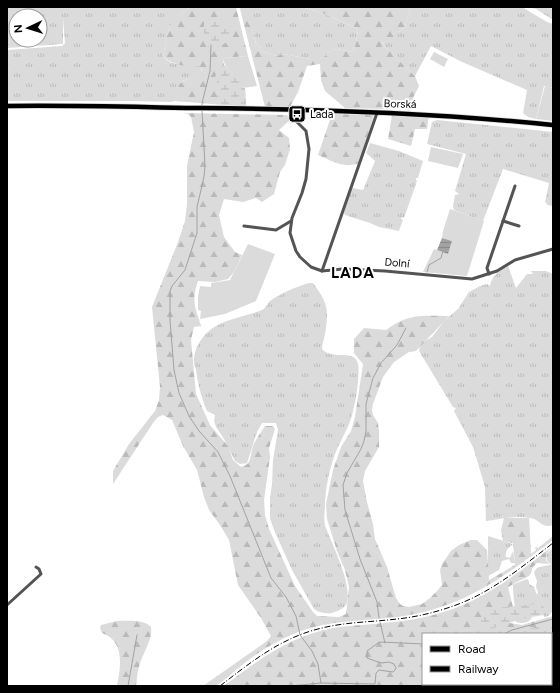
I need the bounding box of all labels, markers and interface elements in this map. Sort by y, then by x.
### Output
north arrow [8,8,48,48]
text: N [12,24,25,33]
street label: Borská [383,97,417,111]
bus stop icon: Lada [287,104,307,124]
place label: Lada [310,108,333,121]
street label: Dolní [384,255,410,271]
district label: LADA [331,264,375,282]
legend [422,633,552,685]
text: Road [458,642,486,656]
text: Railway [458,662,499,676]

